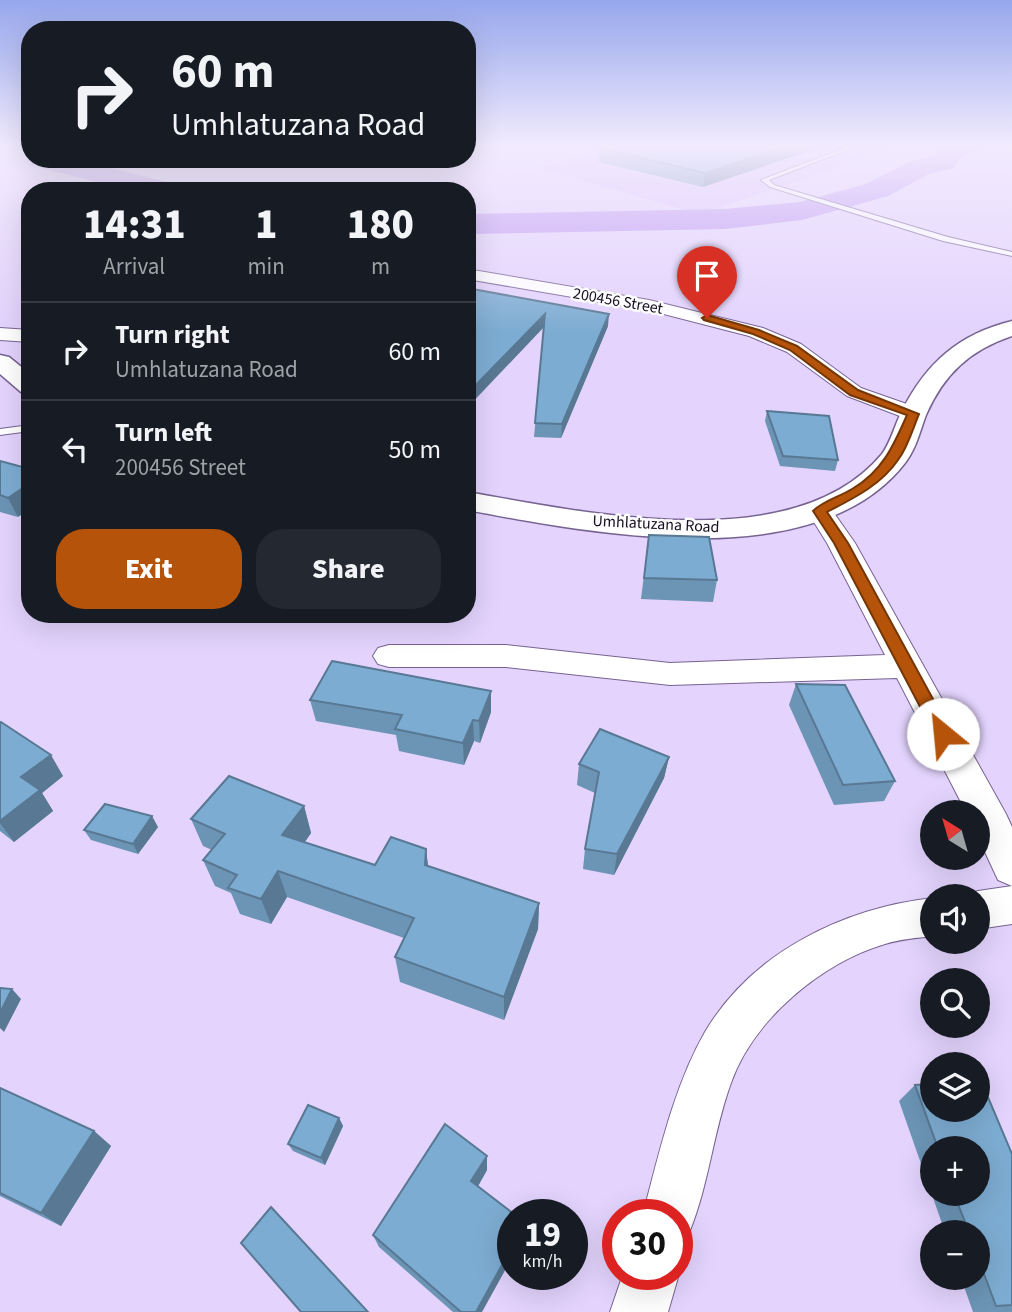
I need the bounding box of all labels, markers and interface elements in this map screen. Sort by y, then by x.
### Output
text: 60 m [171,37,275,107]
icon: right [56,49,147,140]
text: Umhlatuzana Road [171,102,425,148]
text: 14:31 [83,195,186,255]
text: 1 [255,195,277,255]
text: 180 [347,195,414,255]
pin [677,246,737,318]
text: Arrival [103,250,165,283]
text: min [248,250,285,283]
text: m [371,250,390,283]
icon: arrive [688,257,726,295]
street label: 200456 Street [571,282,665,320]
text: Turn right [115,316,230,353]
icon: right [56,332,94,370]
text: 60 m [388,333,441,370]
text: Umhlatuzana Road [115,353,298,386]
text: Turn left [115,414,212,451]
icon: left [56,430,94,468]
text: 50 m [388,431,441,468]
text: 200456 Street [115,451,246,484]
street label: Umhlatuzana Road [592,510,720,538]
button: Exit [56,529,242,609]
button: Share [256,529,441,609]
position arrow [906,697,980,771]
north arrow [920,800,990,870]
map controls [920,800,990,1290]
button: sound [920,884,990,954]
button: search [920,968,990,1038]
button: layers [920,1052,990,1122]
button: + [920,1136,990,1206]
speed limit sign: 30 [602,1199,693,1290]
text: 19 [524,1210,561,1260]
button: − [920,1220,990,1290]
text: km/h [523,1249,562,1274]

